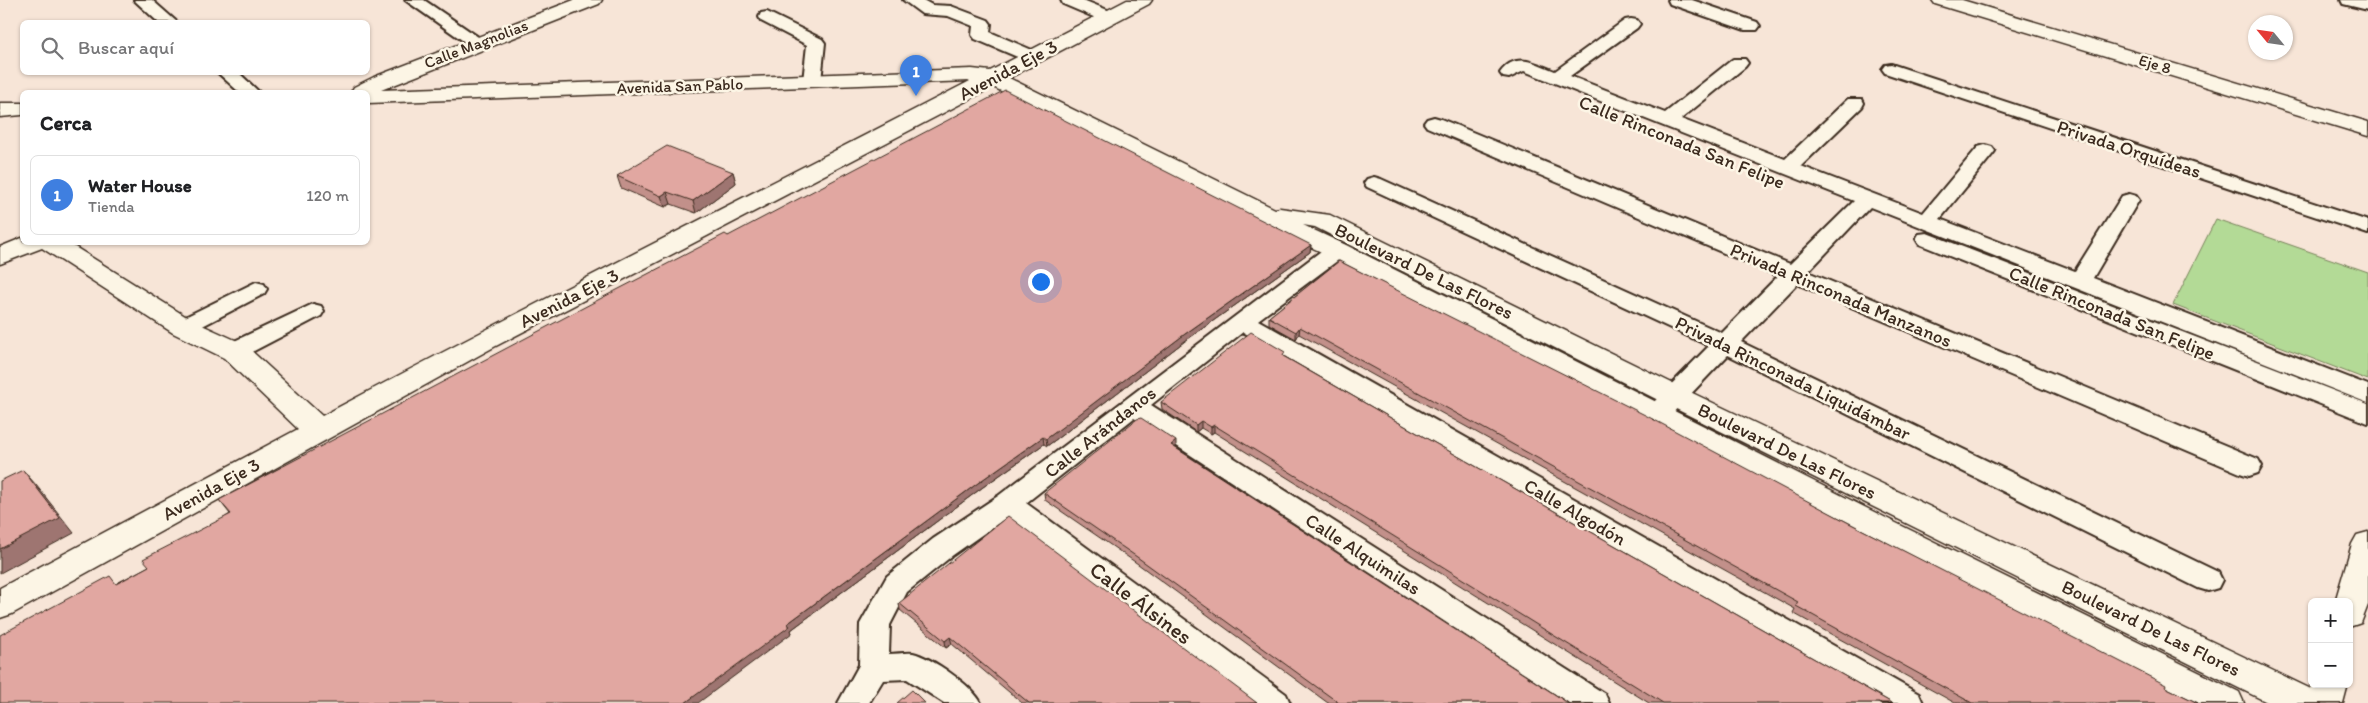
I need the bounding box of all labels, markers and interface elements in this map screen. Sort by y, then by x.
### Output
street label: Calle Magnolias [421,15,531,73]
north arrow [2248,15,2293,60]
search box [20,20,370,75]
icon: search [38,34,66,62]
street label: Avenida Eje 3 [955,34,1061,106]
text: Buscar aquí [78,36,174,59]
street label: Eje 8 [2137,50,2174,78]
pin: 1 [900,55,932,96]
street label: Avenida San Pablo [617,74,743,98]
street label: Calle Rinconada San Felipe [1576,90,1788,194]
text: Cerca [40,110,92,135]
street label: Privada Orquídeas [2054,115,2204,183]
text: Water House [88,174,192,197]
text: 1 [53,186,61,205]
text: 120 m [306,186,349,205]
text: Tienda [88,197,135,216]
street label: Boulevard De Las Flores [1331,218,1517,324]
street label: Privada Rinconada Manzanos [1727,238,1955,352]
street label: Calle Rinconada San Felipe [2006,261,2218,365]
street label: Avenida Eje 3 [516,263,622,333]
your location [1028,269,1054,295]
street label: Privada Rinconada Liquidámbar [1672,311,1915,445]
street label: Calle Arándanos [1040,381,1160,483]
street label: Boulevard De Las Flores [1694,398,1880,504]
street label: Avenida Eje 3 [158,453,264,525]
street label: Calle Algodón [1520,474,1630,551]
street label: Calle Alquimilas [1301,508,1425,600]
street label: Calle Álsines [1084,556,1198,650]
street label: Boulevard De Las Flores [2058,575,2244,681]
map controls [2308,598,2353,688]
button: + [2308,598,2353,643]
button: − [2308,643,2353,688]

